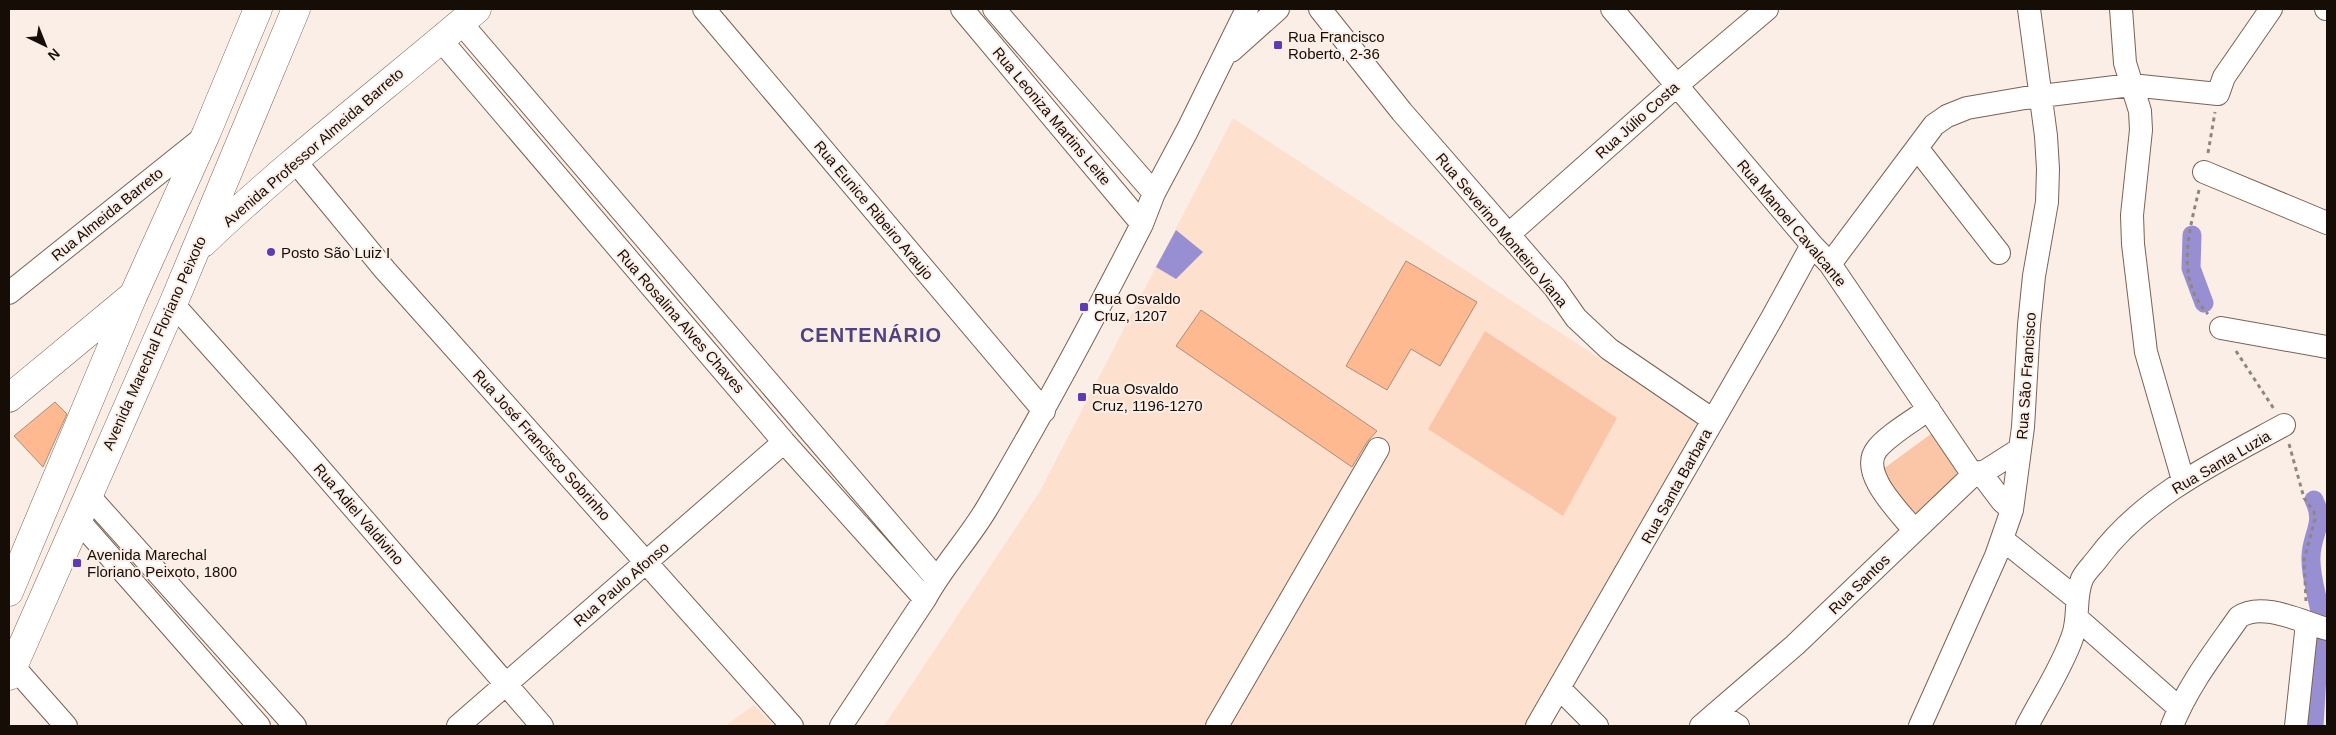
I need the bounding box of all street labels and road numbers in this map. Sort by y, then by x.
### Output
street label: Rua Leoniza Martins Leite [989,44,1115,188]
street label: Avenida Professor Almeida Barreto [219,64,407,230]
street label: Rua Júlio Costa [1592,78,1683,162]
street label: Rua Eunice Ribeiro Araujo [811,137,937,283]
street label: Rua Severino Monteiro Viana [1433,150,1572,311]
street label: Rua Manoel Cavalcante [1734,156,1850,290]
street label: Rua Almeida Barreto [48,164,166,264]
street label: Avenida Marechal Floriano Peixoto [99,233,209,453]
street label: Rua Rosalina Alves Chaves [614,246,748,396]
street label: Rua São Francisco [2013,312,2039,440]
street label: Rua José Francisco Sobrinho [470,366,614,524]
street label: Rua Santa Barbara [1637,425,1715,546]
street label: Rua Santa Luzia [2169,427,2274,497]
street label: Rua Adiel Valdivino [311,460,407,568]
street label: Rua Paulo Afonso [570,538,672,630]
street label: Rua Santos [1825,551,1893,617]

